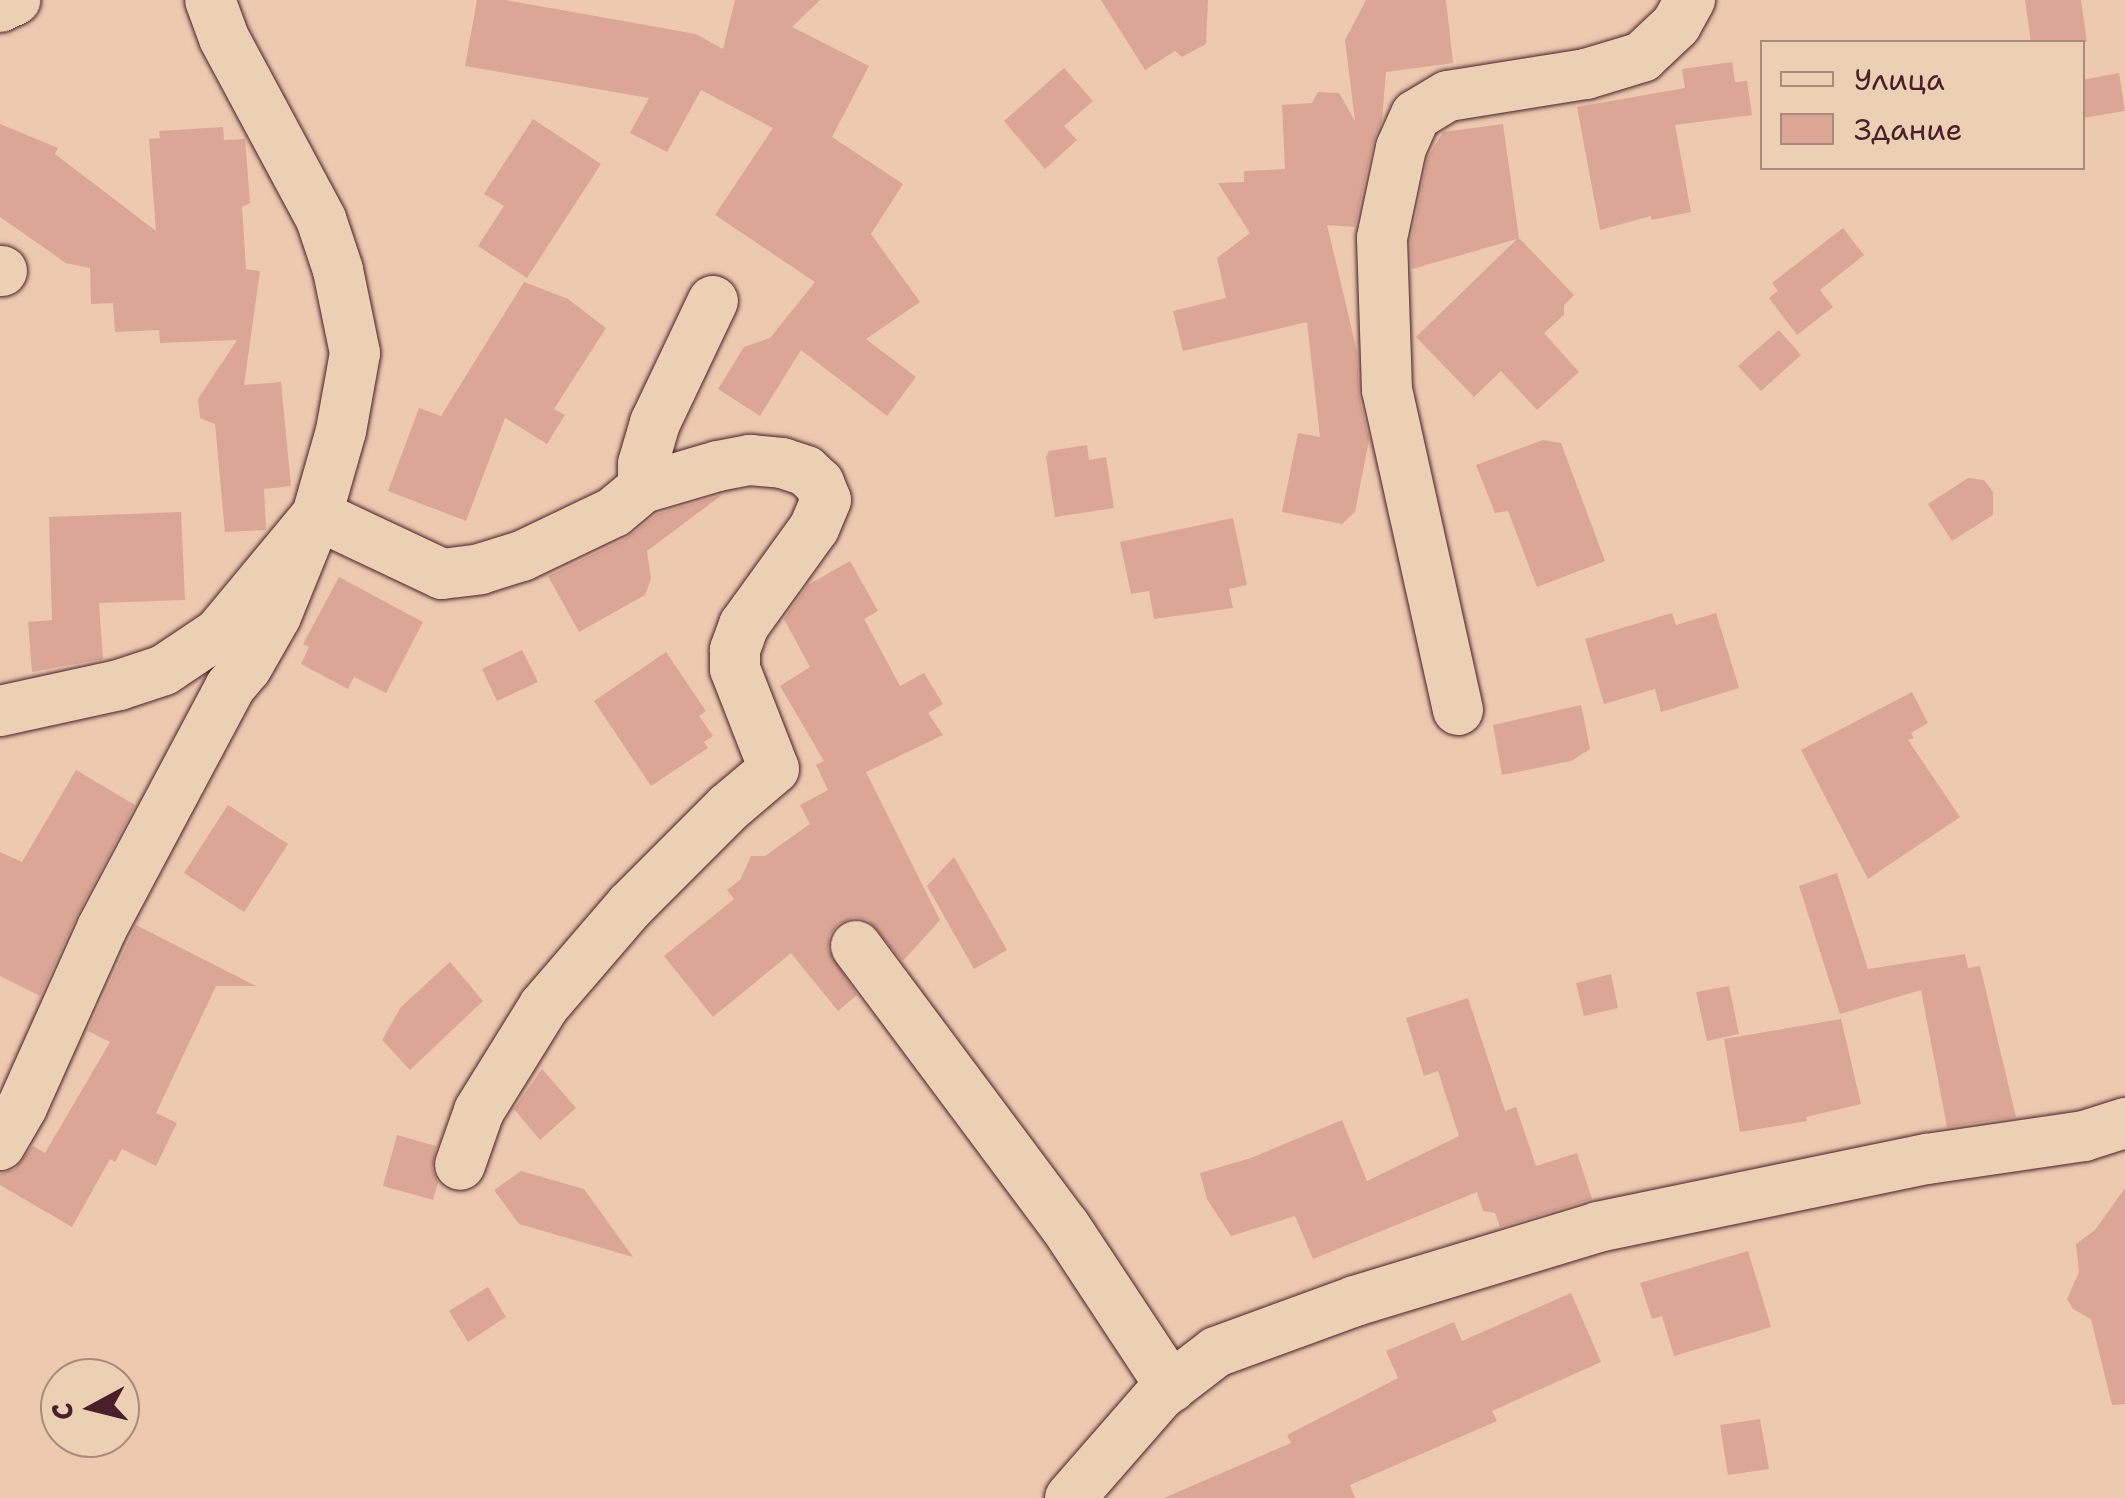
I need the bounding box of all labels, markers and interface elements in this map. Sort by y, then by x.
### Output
legend [1760,40,2085,170]
text: Улица [1854,59,1945,100]
text: Здание [1854,109,1963,150]
north arrow [40,1358,140,1458]
text: С [42,1401,82,1422]

